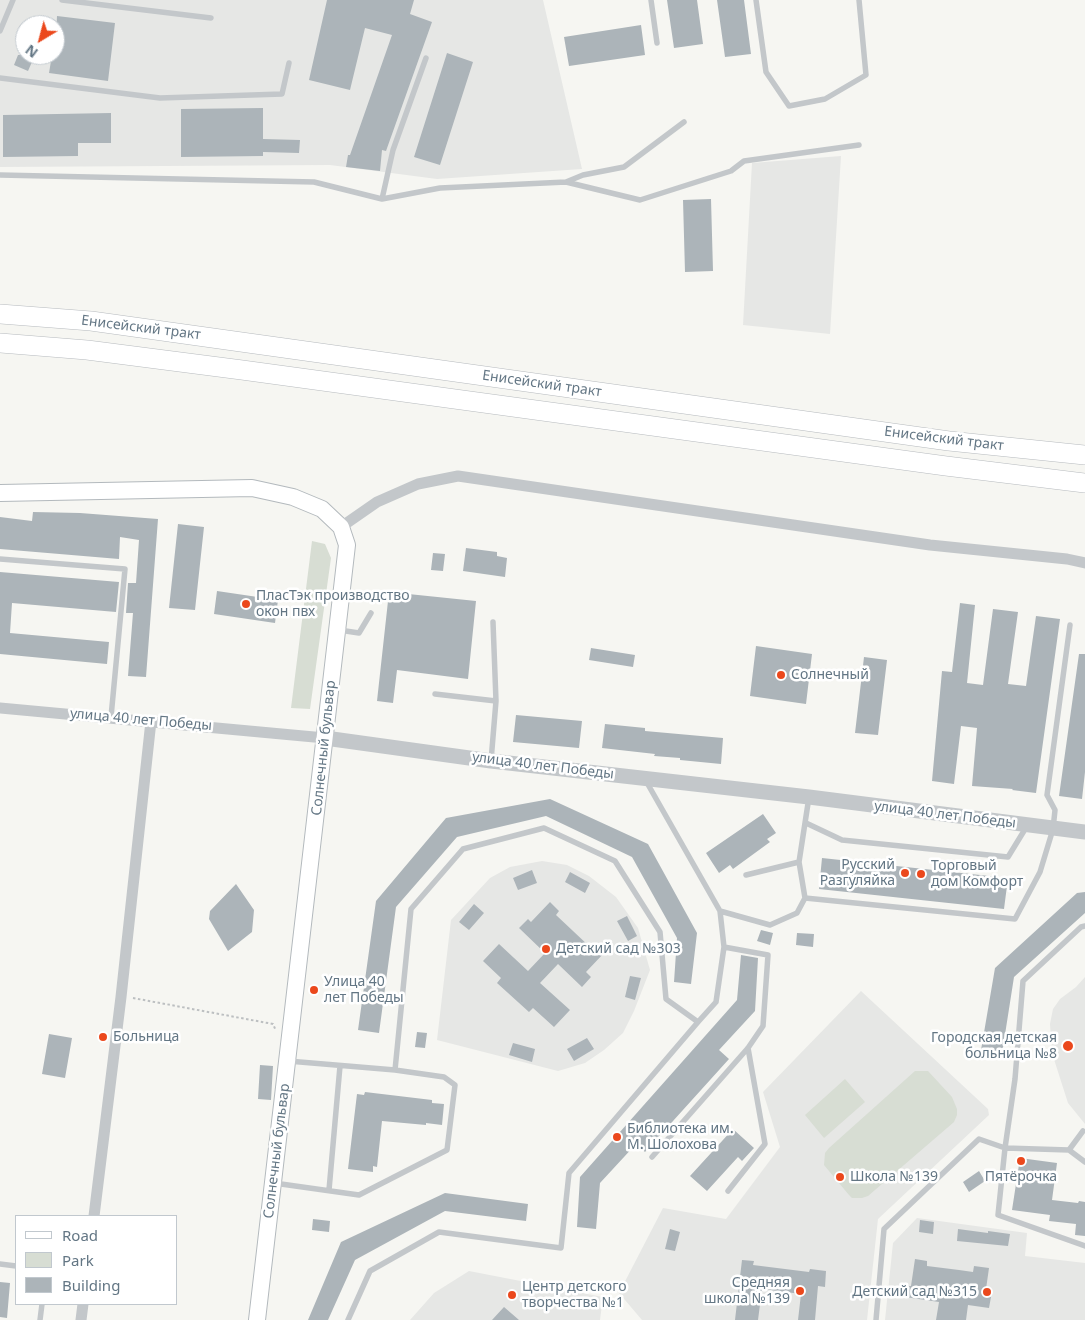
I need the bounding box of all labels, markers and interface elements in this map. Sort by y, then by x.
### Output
north arrow [15,15,65,65]
text: N [21,41,42,63]
street label: Енисейский тракт [80,312,202,344]
street label: Енисейский тракт [481,367,603,401]
street label: Енисейский тракт [883,423,1005,455]
place label: ПласТэк производство окон пвх [256,588,410,620]
marker: ПласТэк производство окон пвх [240,598,252,610]
place label: Солнечный [791,667,869,683]
marker: Солнечный [775,669,787,681]
street label: Солнечный бульвар [309,680,339,816]
street label: улица 40 лет Победы [69,705,213,735]
street label: улица 40 лет Победы [471,749,615,783]
street label: улица 40 лет Победы [873,798,1017,832]
place label: Русский Разгуляйка [820,857,895,890]
place label: Торговый дом Комфорт [931,858,1023,890]
marker: Русский Разгуляйка [899,867,911,879]
marker: Торговый дом Комфорт [915,868,927,880]
place label: Детский сад №303 [556,941,681,957]
marker: Детский сад №303 [540,943,552,955]
place label: Улица 40 лет Победы [324,974,404,1006]
marker: Улица 40 лет Победы [308,984,320,996]
place label: Больница [113,1029,179,1045]
place label: Городская детская больница №8 [931,1030,1057,1062]
marker: Больница [97,1031,109,1043]
marker: Городская детская больница №8 [1061,1039,1075,1053]
street label: Солнечный бульвар [260,1083,294,1219]
place label: Библиотека им. М. Шолохова [627,1121,734,1154]
marker: Библиотека им. М. Шолохова [611,1131,623,1143]
marker: Пятёрочка [1015,1155,1027,1167]
place label: Школа №139 [850,1169,938,1185]
place label: Пятёрочка [985,1169,1057,1185]
marker: Школа №139 [834,1171,846,1183]
legend [15,1215,178,1305]
text: Road [62,1225,98,1245]
text: Park [62,1250,94,1270]
text: Building [62,1275,120,1295]
place label: Средняя школа №139 [704,1275,790,1308]
place label: Центр детского творчества №1 [522,1279,626,1311]
place label: Детский сад №315 [852,1284,977,1300]
marker: Средняя школа №139 [794,1285,806,1297]
marker: Детский сад №315 [981,1286,993,1298]
marker: Центр детского творчества №1 [506,1289,518,1301]

